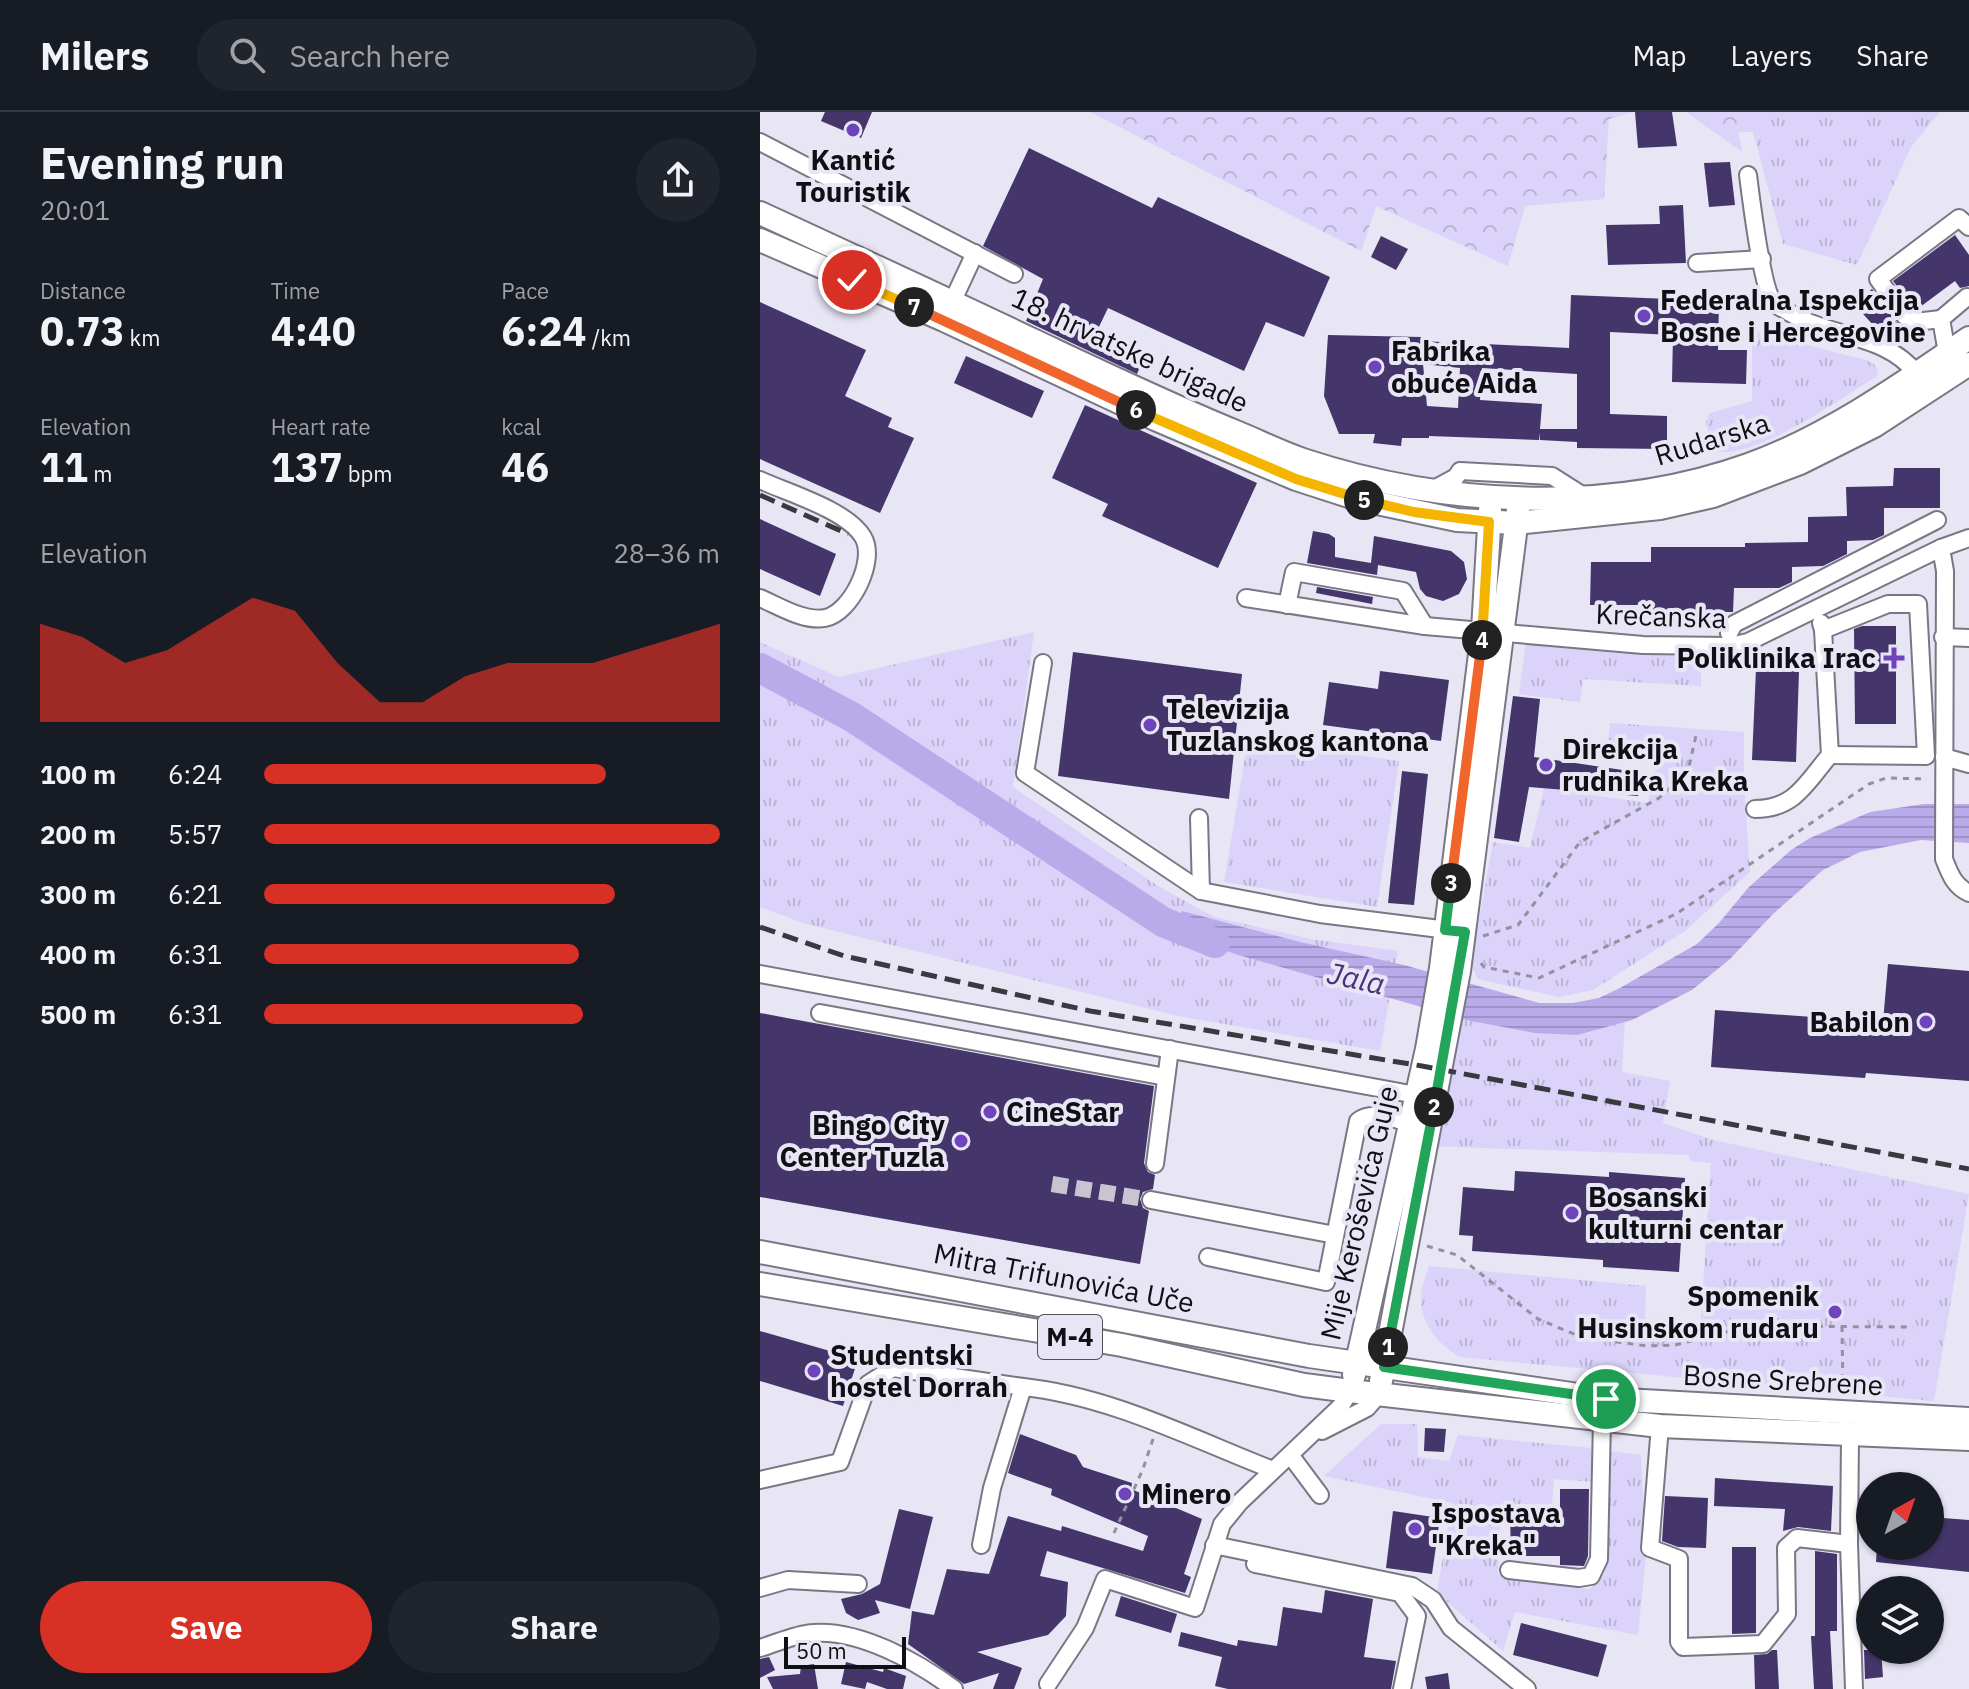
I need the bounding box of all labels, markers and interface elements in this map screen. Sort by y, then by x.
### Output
search box [197,19,757,91]
text: Milers [40,31,149,80]
icon: search [225,33,269,77]
text: Search here [289,36,450,75]
text: Map [1632,37,1686,74]
text: Layers [1730,37,1812,74]
text: Share [1856,37,1929,74]
marker: Kantić Touristik [844,121,862,139]
text: Evening run [40,134,285,191]
button: share [636,138,720,222]
place label: Kantić Touristik [795,141,911,210]
text: 20:01 [40,193,110,227]
pin [818,246,886,314]
icon: check [830,258,874,302]
text: Distance [40,276,126,305]
text: Time [271,276,320,305]
text: Pace [501,276,549,305]
street label: 18. hrvatske brigade [1006,278,1255,421]
place label: Federalna Ispekcija Bosne i Hercegovine [1660,281,1926,350]
pin: 7 [894,287,934,327]
text: 7 [907,292,921,321]
text: 0.73 [40,305,124,357]
text: 4:40 [271,305,356,357]
text: 6:24 [501,305,587,357]
marker: Federalna Ispekcija Bosne i Hercegovine [1635,307,1653,325]
text: km [124,323,160,352]
text: /km [587,323,631,352]
place label: Fabrika obuće Aida [1391,332,1537,401]
marker: Fabrika obuće Aida [1366,358,1384,376]
pin: 6 [1116,390,1156,430]
text: 6 [1129,395,1143,424]
street label: Rudarska [1650,403,1774,474]
text: Elevation [40,412,131,441]
text: Heart rate [271,412,371,441]
text: kcal [501,412,541,441]
text: 11 [40,441,88,493]
text: 137 [271,441,343,493]
text: 46 [501,441,549,493]
text: m [88,459,112,488]
text: bpm [343,459,393,488]
pin: 5 [1344,480,1384,520]
text: 5 [1357,485,1371,514]
text: Elevation [40,536,148,570]
text: 28–36 m [613,536,720,570]
street label: Krečanska [1595,595,1727,636]
pin: 4 [1462,620,1502,660]
text: 4 [1475,625,1489,654]
place label: Poliklinika Irac [1676,639,1876,676]
marker: Poliklinika Irac [1883,647,1905,669]
place label: Televizija Tuzlanskog kantona [1166,690,1429,759]
marker: Televizija Tuzlanskog kantona [1141,716,1159,734]
place label: Direkcija rudnika Kreka [1562,730,1749,799]
marker: Direkcija rudnika Kreka [1537,756,1555,774]
text: 100 m [40,757,116,791]
text: 6:24 [168,757,222,791]
text: 200 m [40,817,116,851]
text: 5:57 [168,817,222,851]
pin: 3 [1431,863,1471,903]
text: 3 [1444,868,1458,897]
text: 300 m [40,877,116,911]
text: 6:21 [168,877,222,911]
text: 400 m [40,937,116,971]
text: 6:31 [168,937,222,971]
water label: Jala [1324,952,1389,1003]
text: 500 m [40,997,116,1031]
text: 6:31 [168,997,222,1031]
place label: Babilon [1809,1003,1910,1040]
marker: Babilon [1917,1013,1935,1031]
street label: Mije Keroševića Guje [1311,1082,1406,1344]
pin: 2 [1414,1087,1454,1127]
text: 2 [1427,1092,1441,1121]
place label: CineStar [1006,1093,1120,1130]
marker: CineStar [981,1103,999,1121]
place label: Bingo City Center Tuzla [779,1106,945,1175]
marker: Bingo City Center Tuzla [952,1132,970,1150]
place label: Bosanski kulturni centar [1588,1178,1784,1247]
marker: Bosanski kulturni centar [1563,1204,1581,1222]
street label: Mitra Trifunovića Uče [931,1234,1197,1321]
place label: Spomenik Husinskom rudaru [1577,1277,1820,1346]
marker: Spomenik Husinskom rudaru [1826,1303,1844,1321]
road number: M-4 [1038,1315,1102,1359]
pin: 1 [1368,1327,1408,1367]
text: 1 [1381,1332,1395,1361]
place label: Studentski hostel Dorrah [830,1336,1008,1405]
street label: Bosne Srebrene [1682,1356,1884,1403]
marker: Studentski hostel Dorrah [805,1362,823,1380]
pin [1572,1365,1640,1433]
icon: arrive [1584,1377,1628,1421]
north arrow [1856,1472,1944,1560]
map controls [1856,1472,1944,1664]
place label: Minero [1141,1475,1231,1512]
marker: Minero [1116,1485,1134,1503]
place label: Ispostava "Kreka" [1431,1494,1561,1563]
marker: Ispostava "Kreka" [1406,1520,1424,1538]
button: layers [1856,1576,1944,1664]
button: Save [40,1581,372,1673]
button: Share [388,1581,720,1673]
scale bar [784,1633,906,1669]
text: 50 m [796,1636,847,1665]

